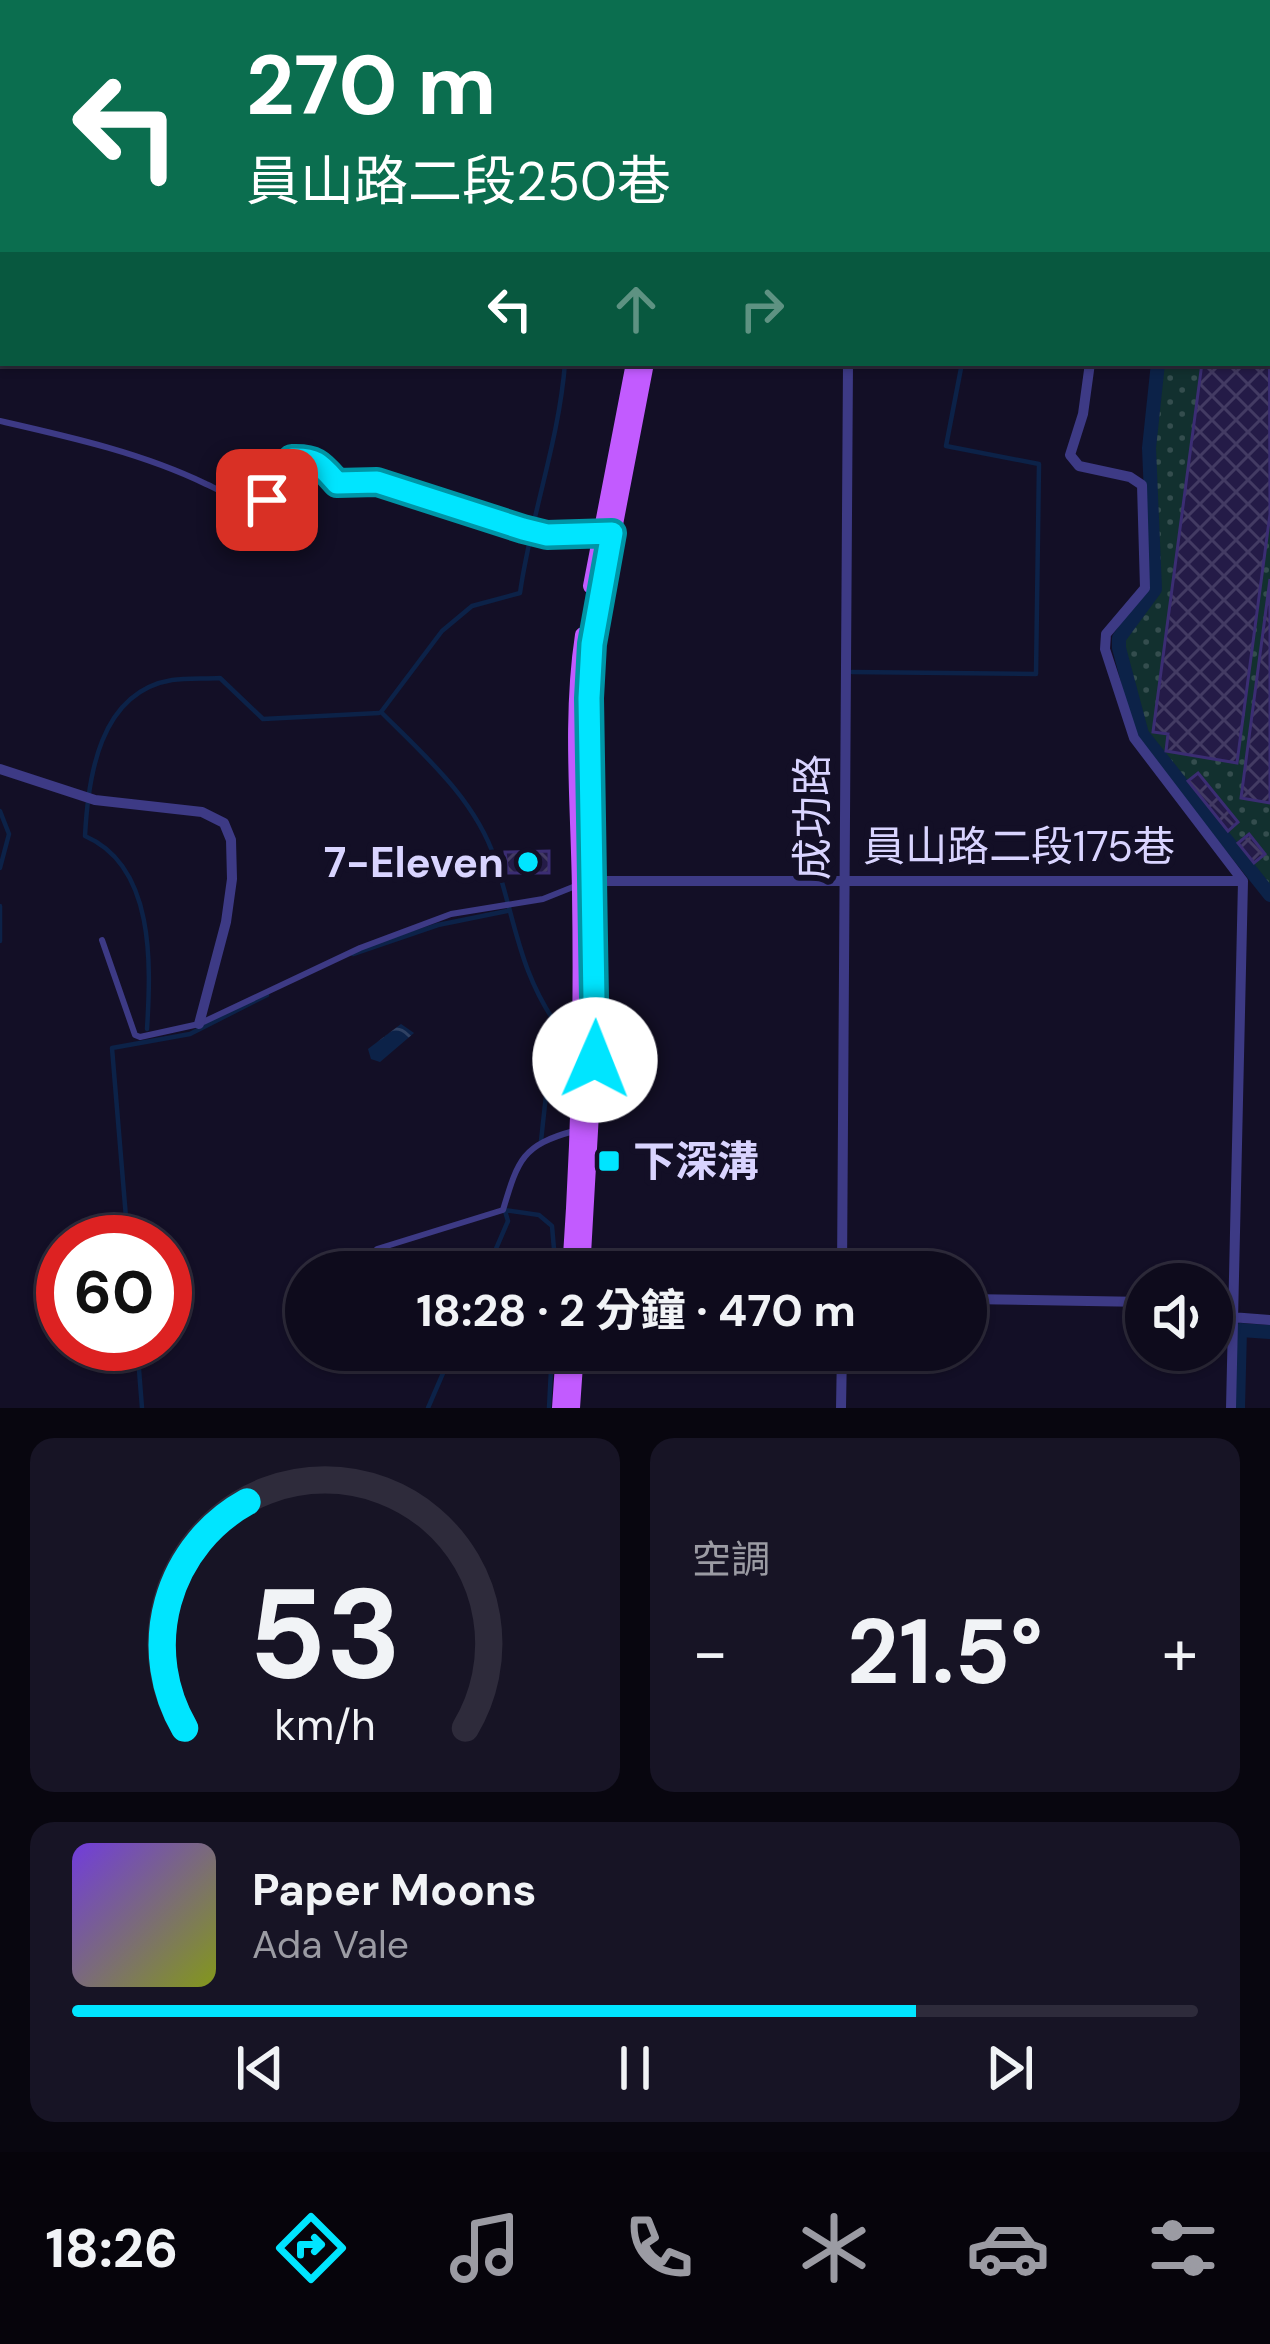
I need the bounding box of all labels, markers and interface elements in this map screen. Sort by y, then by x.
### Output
text: 270 m [246,31,496,140]
icon: left [48,48,204,204]
text: 員山路二段250巷 [246,146,671,217]
icon: left [477,276,543,342]
icon: ahead [603,276,669,342]
icon: right [729,276,795,342]
pin [216,449,318,551]
icon: arrive [234,467,300,533]
street label: 成功路 [785,754,840,880]
street label: 員山路二段175巷 [863,819,1175,874]
place label: 7-Eleven [324,835,504,890]
marker: 7-Eleven [515,849,541,875]
position arrow [532,997,658,1123]
place label: 下深溝 [633,1134,759,1189]
marker: 下深溝 [596,1148,622,1174]
speed limit sign: 60 [36,1215,192,1371]
map controls [1125,1263,1233,1371]
button: sound [1125,1263,1233,1371]
text: 18:28 · 2 分鐘 · 470 m [416,1281,856,1340]
text: 空調 [692,1534,770,1585]
text: 53 [249,1553,401,1716]
text: 21.5° [847,1594,1043,1711]
text: − [692,1610,728,1695]
text: + [1162,1610,1198,1695]
text: km/h [274,1697,376,1753]
text: Paper Moons [252,1860,537,1919]
text: Ada Vale [252,1919,409,1970]
icon: previous [227,2035,293,2101]
icon: pause [602,2035,668,2101]
icon: next [977,2035,1043,2101]
icon: directions [269,2206,353,2290]
icon: music [443,2206,527,2290]
icon: phone [617,2206,701,2290]
icon: climate [792,2206,876,2290]
icon: car [966,2206,1050,2290]
icon: filters [1141,2206,1225,2290]
text: 18:26 [45,2213,178,2284]

